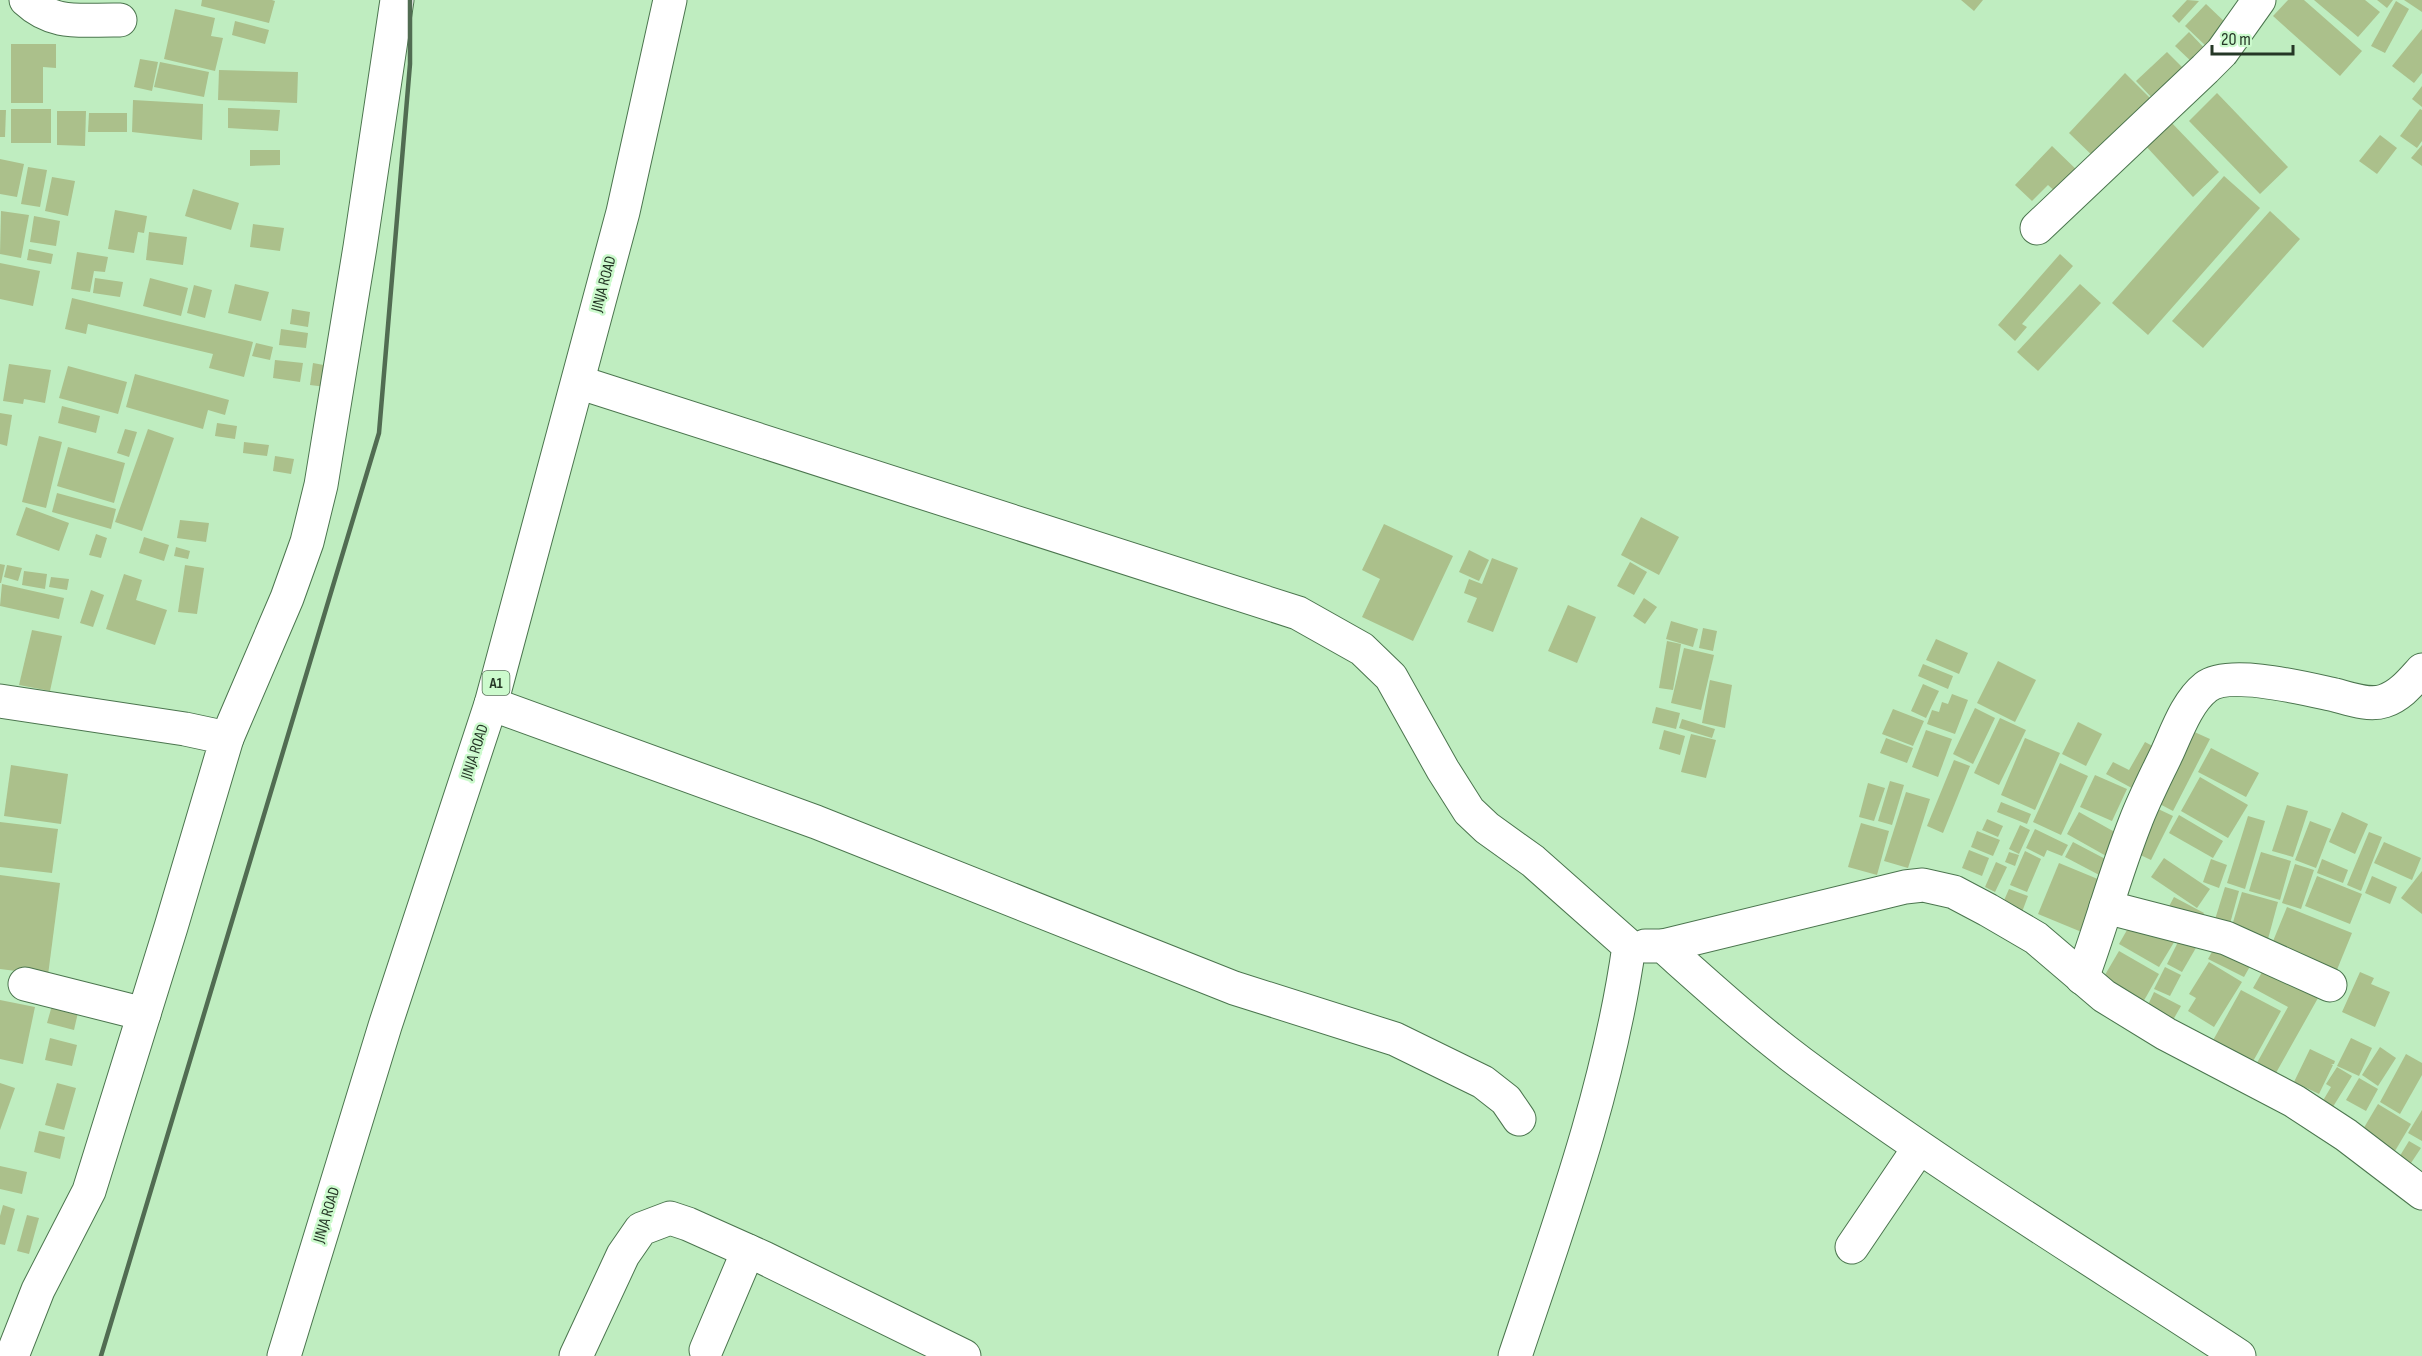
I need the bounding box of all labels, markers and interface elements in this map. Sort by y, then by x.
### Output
scale bar [2212,18,2293,56]
text: 20 m [2221,29,2251,50]
street label: JINJA ROAD [587,254,621,315]
road number: A1 [482,671,510,695]
street label: JINJA ROAD [457,722,493,783]
street label: JINJA ROAD [309,1185,344,1246]

